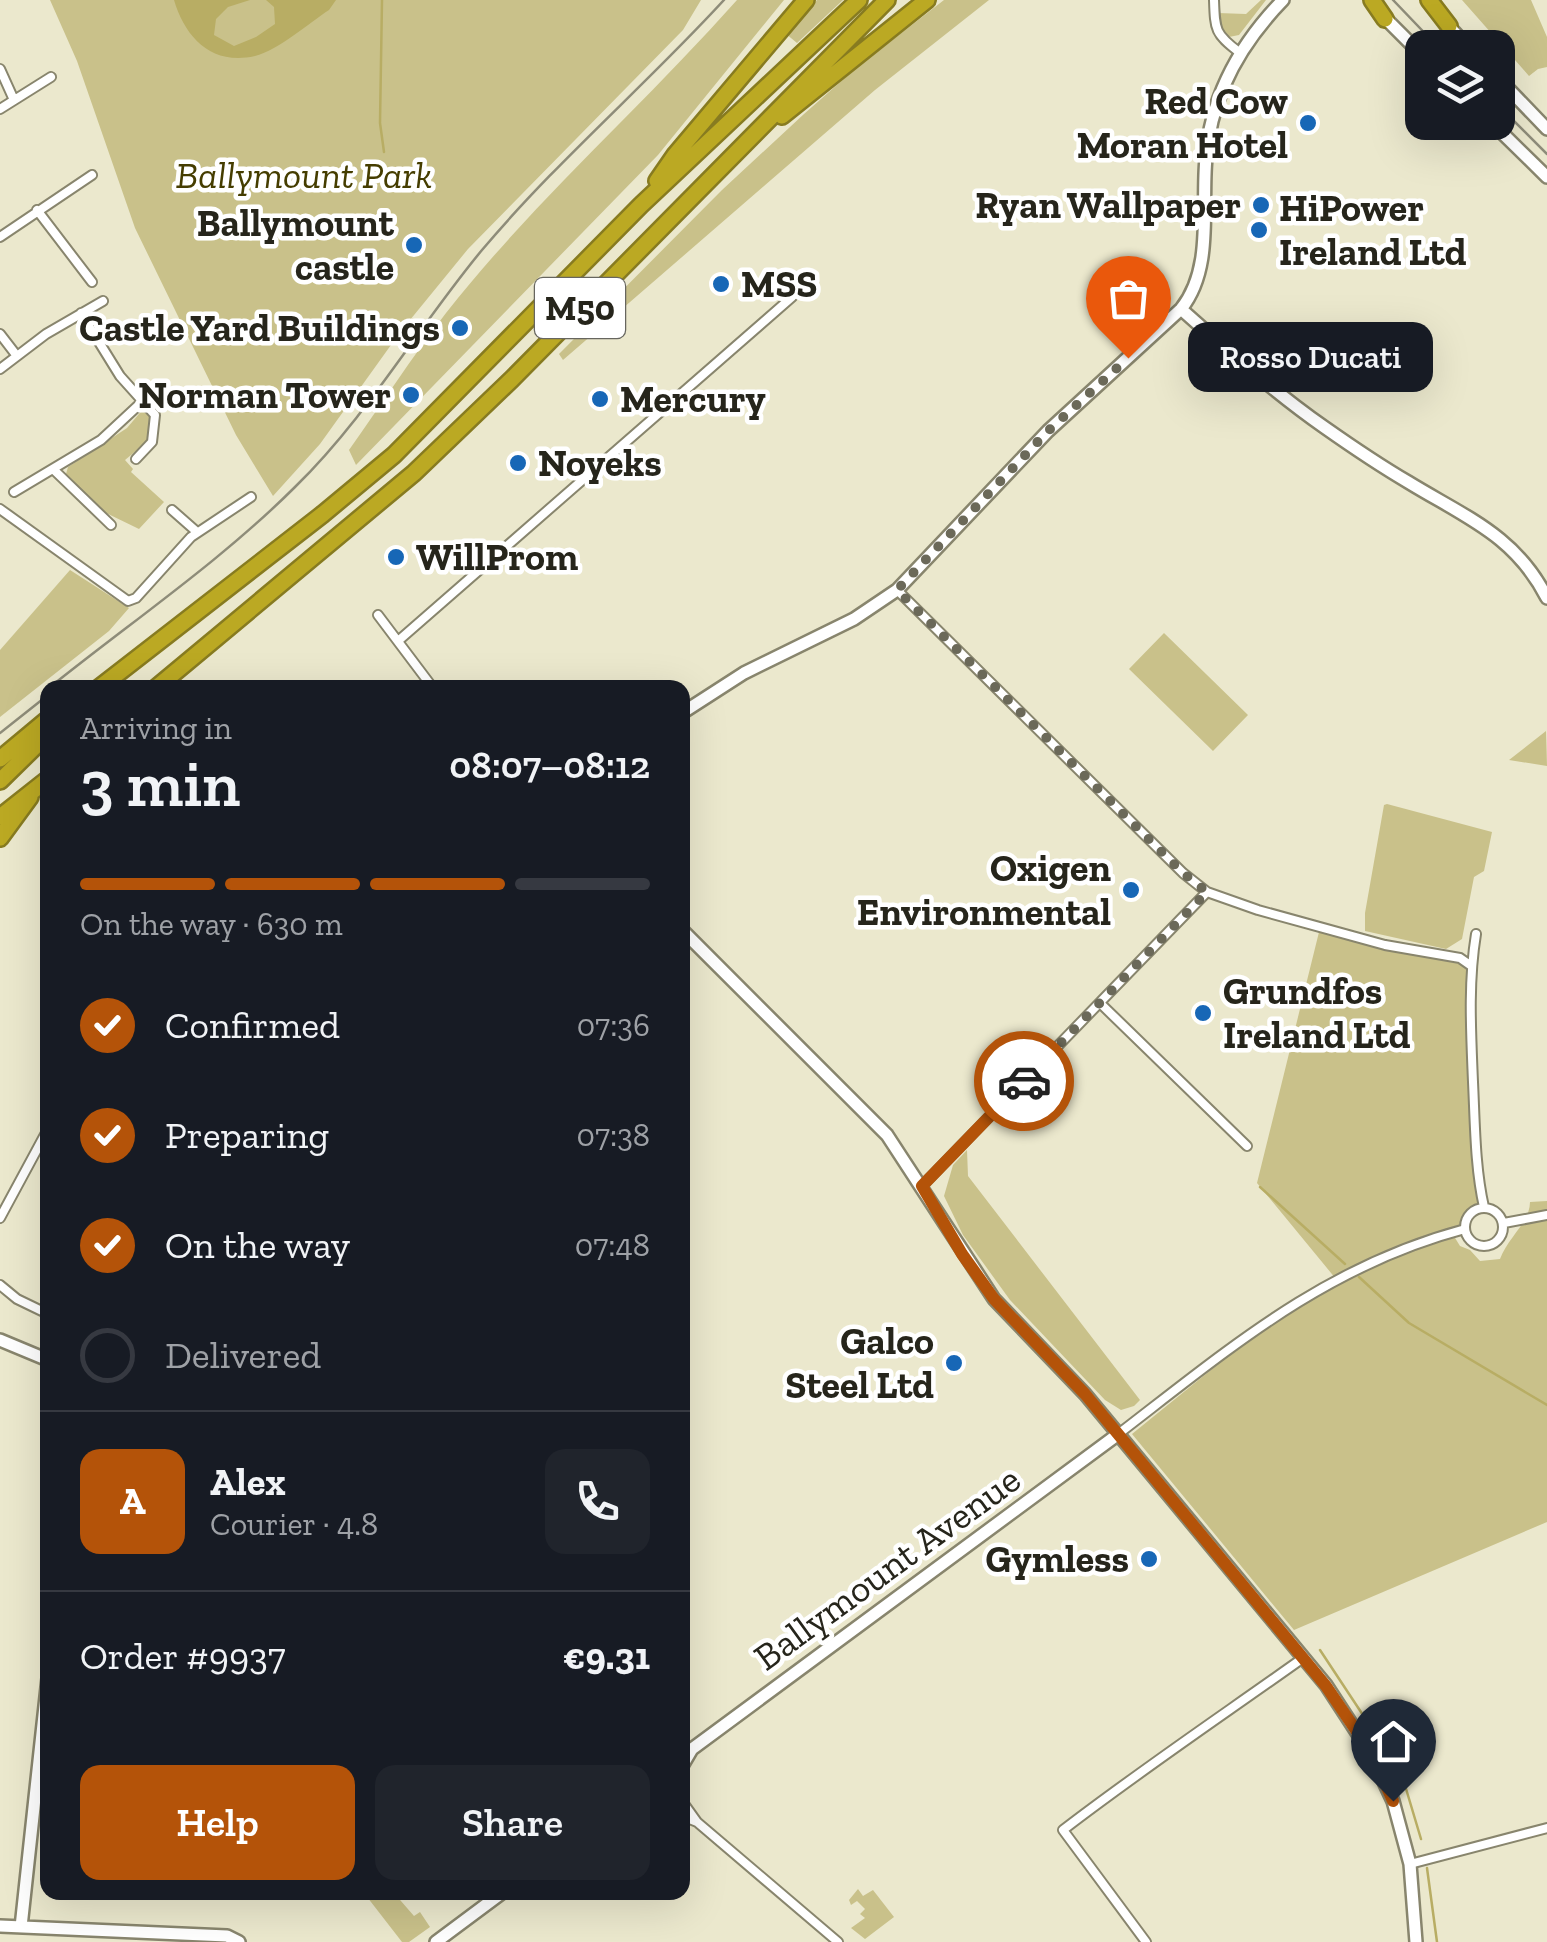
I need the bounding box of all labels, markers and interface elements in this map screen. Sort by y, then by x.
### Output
map controls [1405,30,1515,140]
button: layers [1405,30,1515,140]
place label: Red Cow Moran Hotel [1077,78,1288,168]
marker: Red Cow Moran Hotel [1297,112,1319,134]
park label: Ballymount Park [176,152,432,198]
place label: Ryan Wallpaper [975,182,1241,228]
place label: HiPower Ireland Ltd [1279,185,1467,275]
marker: Ryan Wallpaper [1250,194,1272,216]
place label: Ballymount castle [197,200,395,290]
marker: HiPower Ireland Ltd [1248,219,1270,241]
marker: Ballymount castle [403,234,425,256]
pin [1086,256,1171,359]
place label: MSS [741,261,818,307]
icon: bag [1101,271,1156,326]
marker: MSS [710,273,732,295]
road number: M50 [535,278,625,338]
place label: Castle Yard Buildings [79,305,440,351]
marker: Castle Yard Buildings [449,317,471,339]
callout: Rosso Ducati [1188,323,1433,393]
text: Rosso Ducati [1220,338,1401,376]
place label: Norman Tower [138,372,391,418]
place label: Mercury [620,376,766,422]
marker: Norman Tower [400,384,422,406]
marker: Mercury [589,388,611,410]
place label: Noyeks [538,440,662,486]
marker: Noyeks [507,452,529,474]
place label: WillProm [416,534,578,580]
marker: WillProm [385,546,407,568]
text: Arriving in [80,709,232,747]
text: 08:07–08:12 [449,742,650,788]
text: 3 min [80,745,240,823]
place label: Oxigen Environmental [857,845,1111,935]
marker: Oxigen Environmental [1120,879,1142,901]
text: On the way · 630 m [80,905,343,943]
place label: Grundfos Ireland Ltd [1223,968,1411,1058]
icon: check [80,998,135,1053]
text: Confirmed [165,1002,340,1048]
marker: Grundfos Ireland Ltd [1192,1002,1214,1024]
text: 07:36 [577,1006,650,1044]
courier [974,1031,1074,1131]
icon: car [997,1054,1052,1109]
icon: check [80,1108,135,1163]
text: Preparing [165,1112,329,1158]
text: 07:38 [576,1116,650,1154]
icon: check [80,1218,135,1273]
text: On the way [165,1222,350,1268]
text: 07:48 [575,1226,650,1264]
place label: Galco Steel Ltd [785,1318,934,1408]
text: Delivered [165,1332,321,1378]
marker: Galco Steel Ltd [943,1352,965,1374]
button: phone [545,1449,650,1554]
street label: Ballymount Avenue [745,1456,1029,1680]
text: Alex [210,1459,286,1505]
text: A [119,1478,146,1524]
text: Courier · 4.8 [210,1505,378,1543]
place label: Gymless [986,1536,1129,1582]
marker: Gymless [1138,1548,1160,1570]
text: Order #9937 [80,1633,286,1679]
text: €9.31 [563,1633,650,1679]
pin [1351,1699,1436,1802]
icon: home [1366,1714,1421,1769]
button: Help [80,1765,355,1880]
button: Share [375,1765,650,1880]

